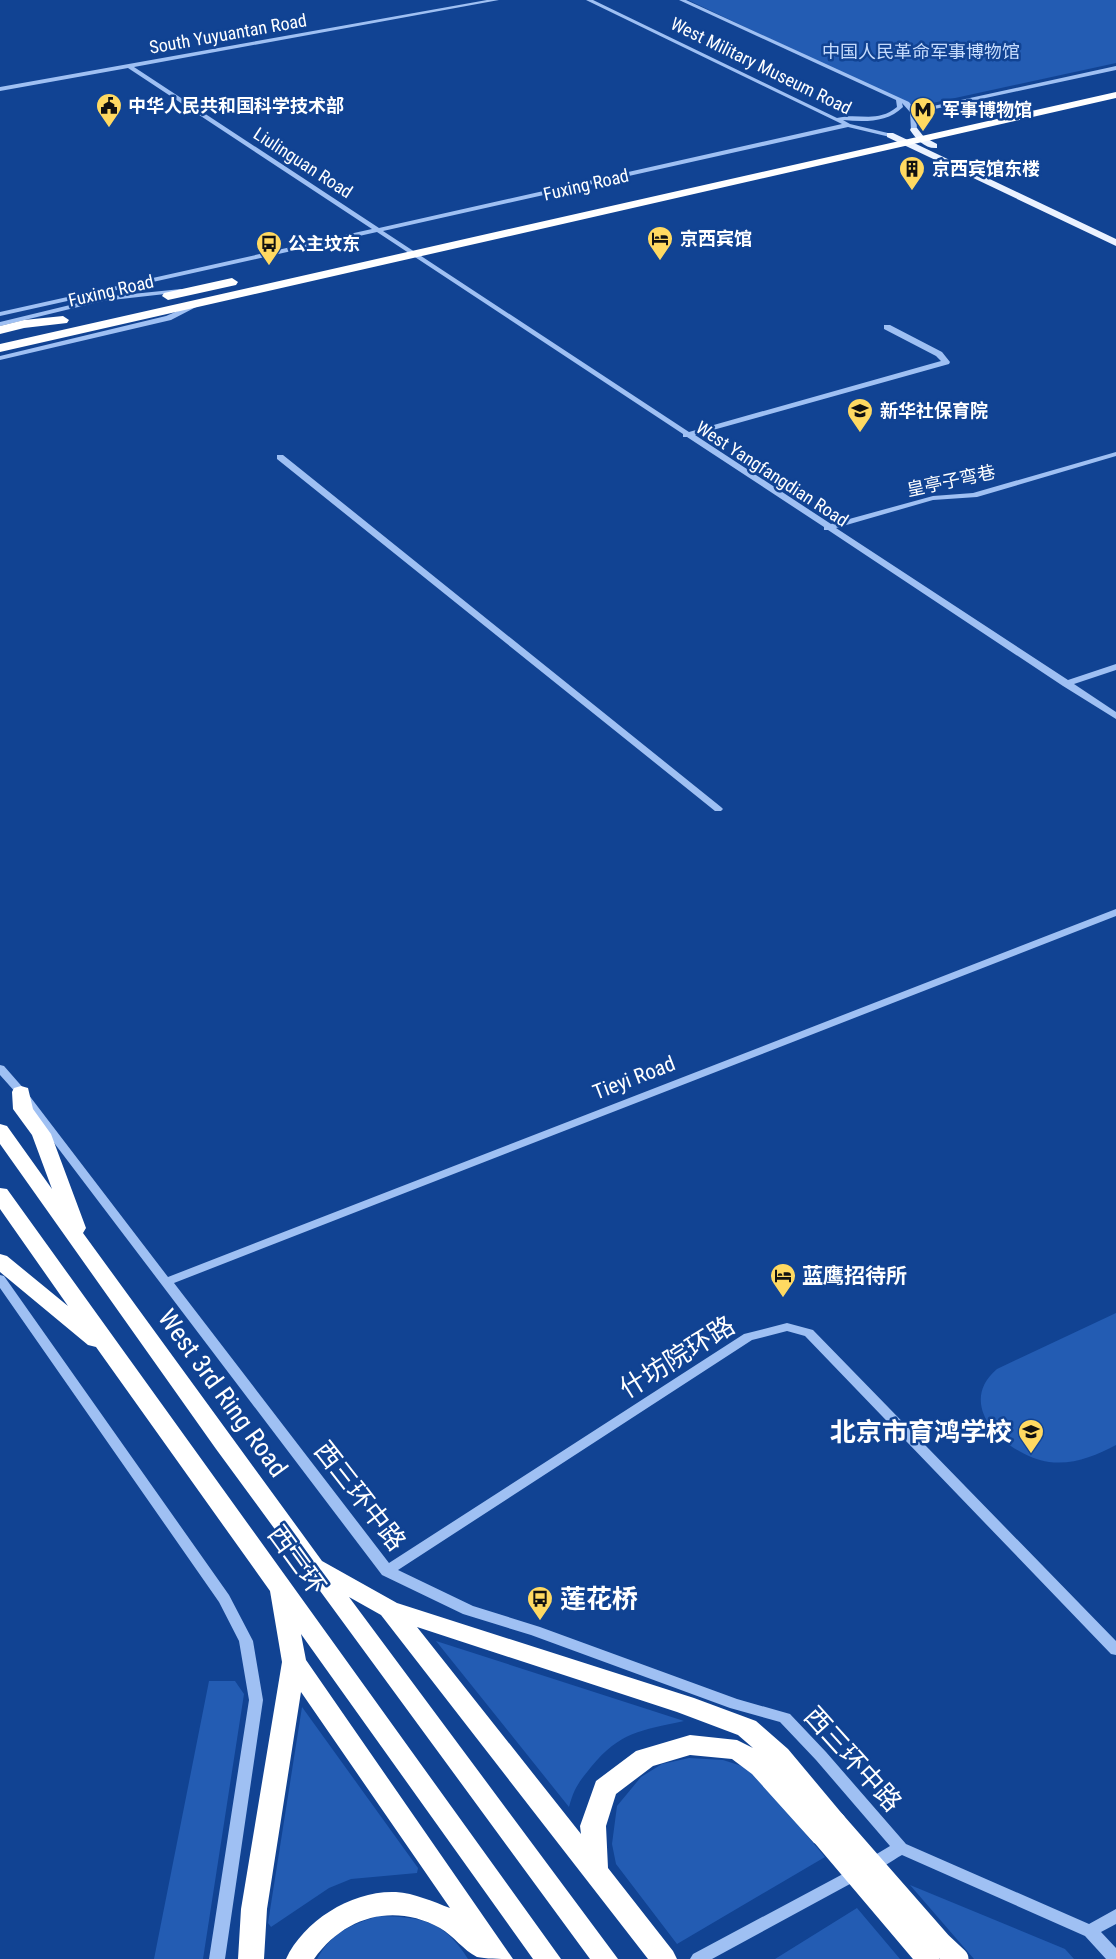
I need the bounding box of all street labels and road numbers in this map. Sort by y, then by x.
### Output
street label: South Yuyuantan Road [148,9,308,58]
street label: West Military Museum Road [668,13,855,118]
street label: Liulinguan Road [250,123,357,202]
street label: Fuxing Road [541,164,631,205]
street label: Fuxing Road [66,270,156,311]
street label: West Yangfangdian Road [692,417,852,531]
street label: 皇亭子弯巷 [905,461,997,500]
street label: Tieyi Road [590,1051,678,1105]
street label: West 3rd Ring Road [152,1303,294,1483]
street label: 什坊院环路 [614,1310,740,1404]
street label: 西三环中路 [308,1436,412,1556]
street label: 西三环 [262,1520,332,1600]
street label: 西三环中路 [798,1701,908,1817]

